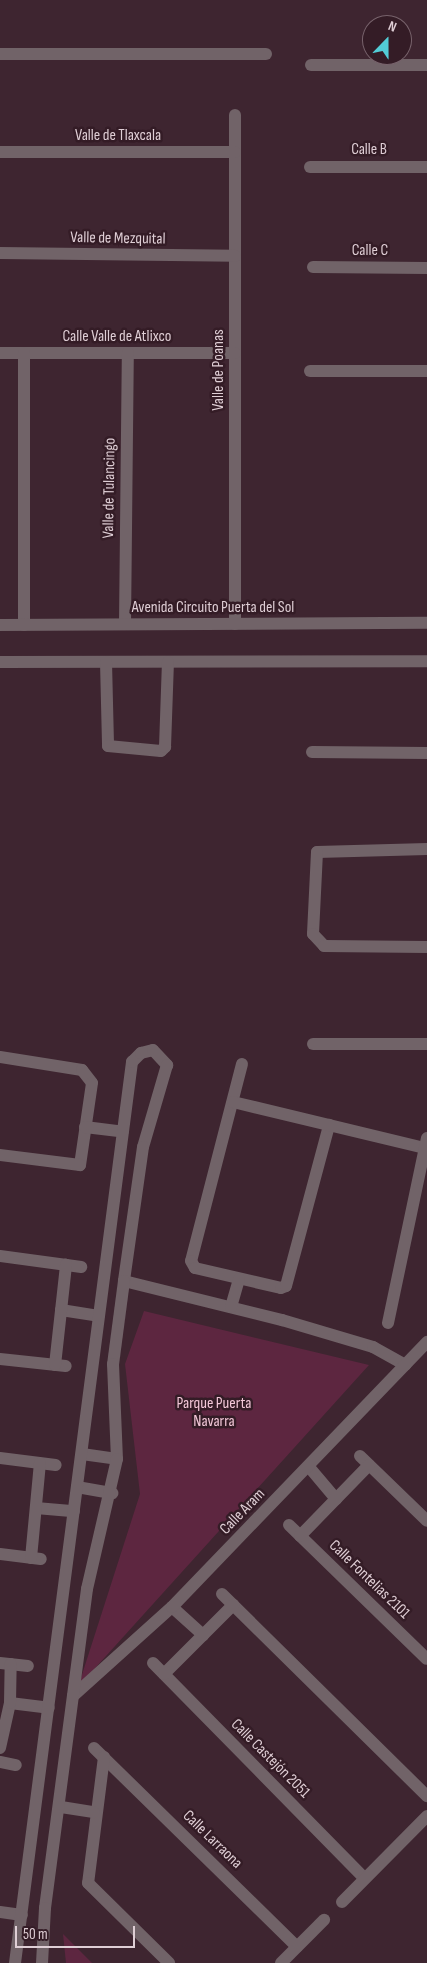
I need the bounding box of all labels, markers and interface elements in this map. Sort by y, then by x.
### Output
north arrow [362,15,412,65]
text: N [386,17,399,36]
street label: Valle de Tlaxcala [75,126,161,146]
street label: Calle B [351,140,387,160]
street label: Valle de Mezquital [70,229,166,249]
street label: Calle C [352,241,388,261]
street label: Calle Valle de Atlixco [63,327,171,347]
street label: Valle de Poanas [209,329,229,411]
street label: Valle de Tulancingo [100,438,120,538]
street label: Avenida Circuito Puerta del Sol [132,598,294,618]
park label: Parque Puerta Navarra [177,1394,251,1432]
street label: Calle Aram [216,1485,270,1539]
street label: Calle Fontelias 2101 [325,1537,413,1623]
street label: Calle Castejón 2051 [227,1716,313,1802]
street label: Calle Larraona [178,1807,246,1873]
scale bar [18,1916,138,1948]
text: 50 m [23,1925,48,1944]

